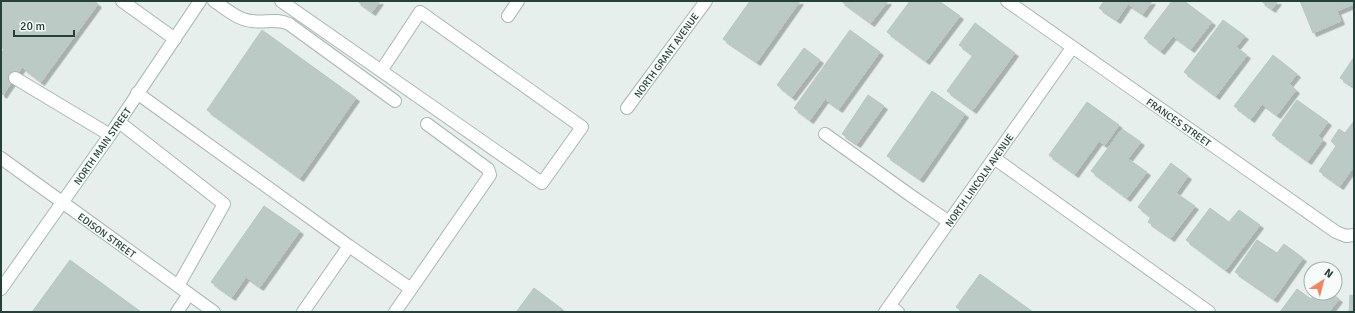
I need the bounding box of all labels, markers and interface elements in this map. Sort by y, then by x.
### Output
street label: NORTH GRANT AVENUE [632,11,702,100]
scale bar [14,12,74,38]
text: 20 m [20,19,45,34]
street label: FRANCES STREET [1144,96,1213,150]
street label: NORTH MAIN STREET [72,106,134,188]
street label: NORTH LINCOLN AVENUE [943,131,1017,229]
street label: EDISON STREET [75,211,138,261]
north arrow [1303,261,1343,301]
text: N [1322,266,1336,281]

